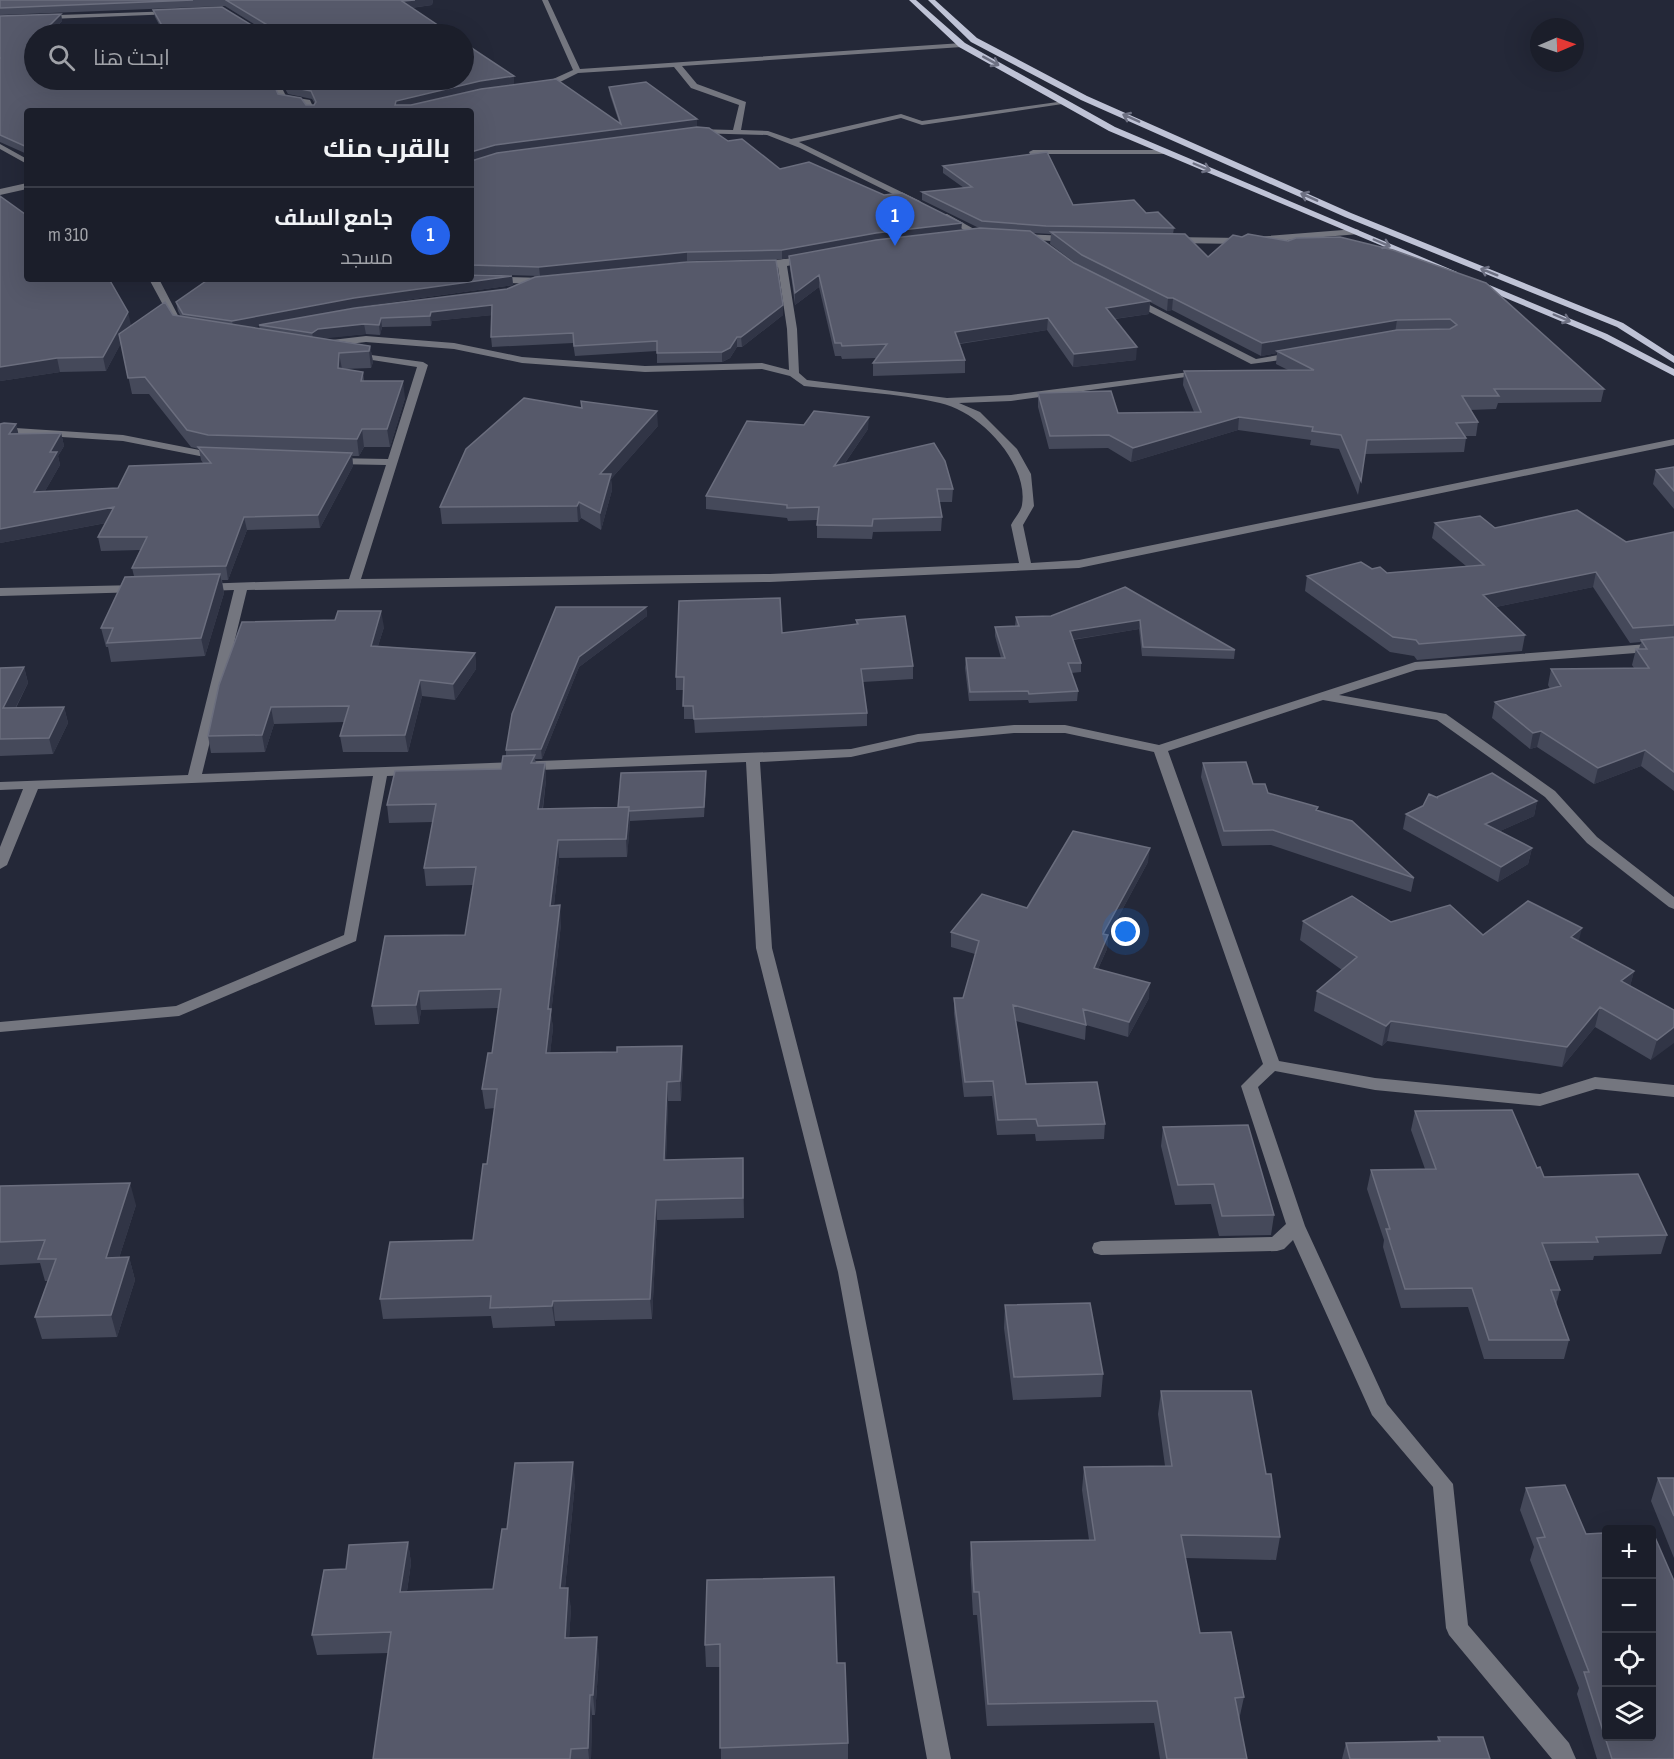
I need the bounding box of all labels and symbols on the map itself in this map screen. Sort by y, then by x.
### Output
north arrow [1530,18,1584,72]
one-way arrow [981,56,999,67]
one-way arrow [1122,112,1140,124]
one-way arrow [1192,162,1211,173]
one-way arrow [1301,191,1319,203]
pin: 1 [876,196,914,246]
one-way arrow [1372,238,1391,249]
one-way arrow [1481,266,1499,277]
one-way arrow [1552,313,1570,324]
your location [1111,917,1140,946]

